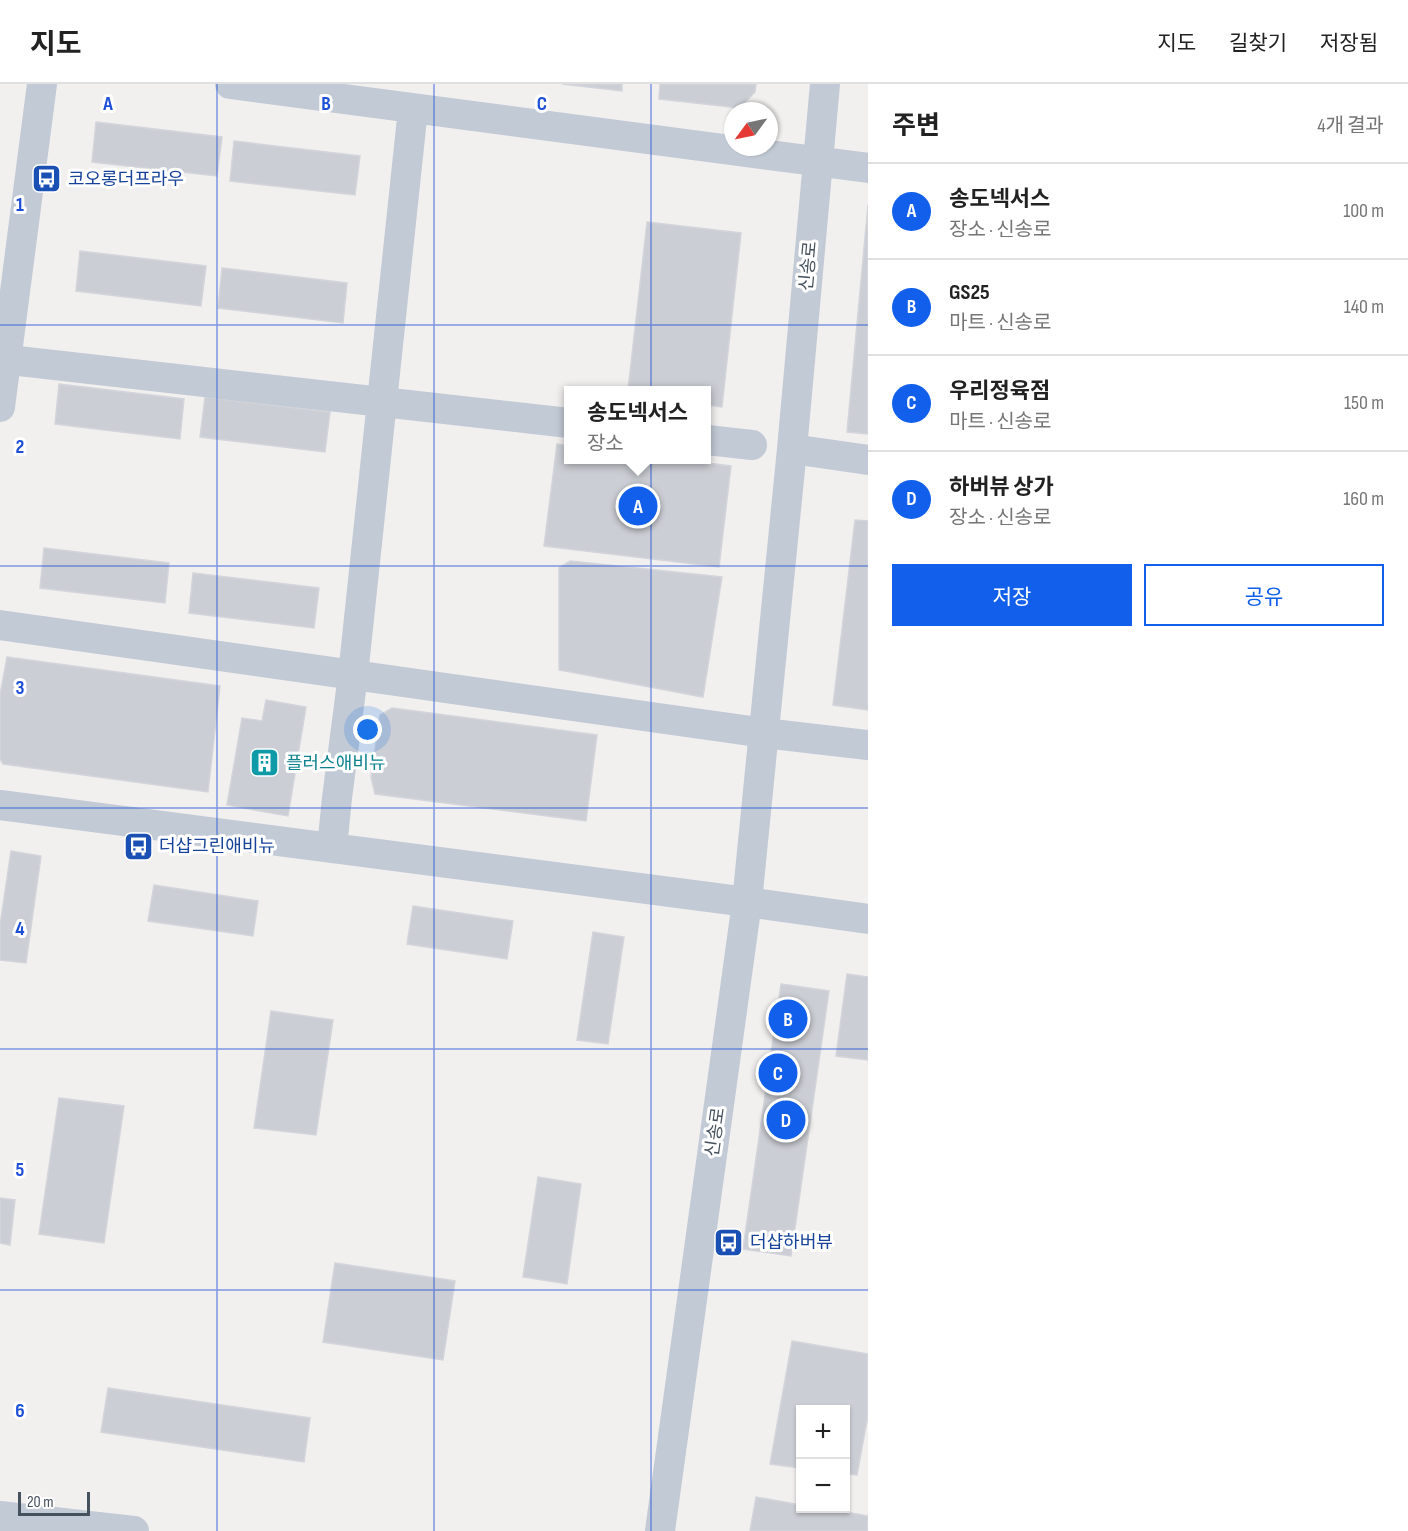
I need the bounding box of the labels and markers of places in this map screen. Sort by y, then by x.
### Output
bus stop icon: 코오롱더프라우 [31,163,63,195]
place label: 코오롱더프라우 [68,169,184,190]
pin: A [618,484,658,528]
building icon: 플러스애비뉴 [249,747,281,779]
place label: 플러스애비뉴 [286,753,385,774]
bus stop icon: 더샵그린애비뉴 [122,830,154,862]
place label: 더샵그린애비뉴 [159,836,275,857]
pin: B [768,996,808,1042]
pin: C [758,1050,798,1096]
pin: D [766,1098,806,1142]
bus stop icon: 더샵하버뷰 [713,1226,745,1258]
place label: 더샵하버뷰 [750,1232,833,1253]

